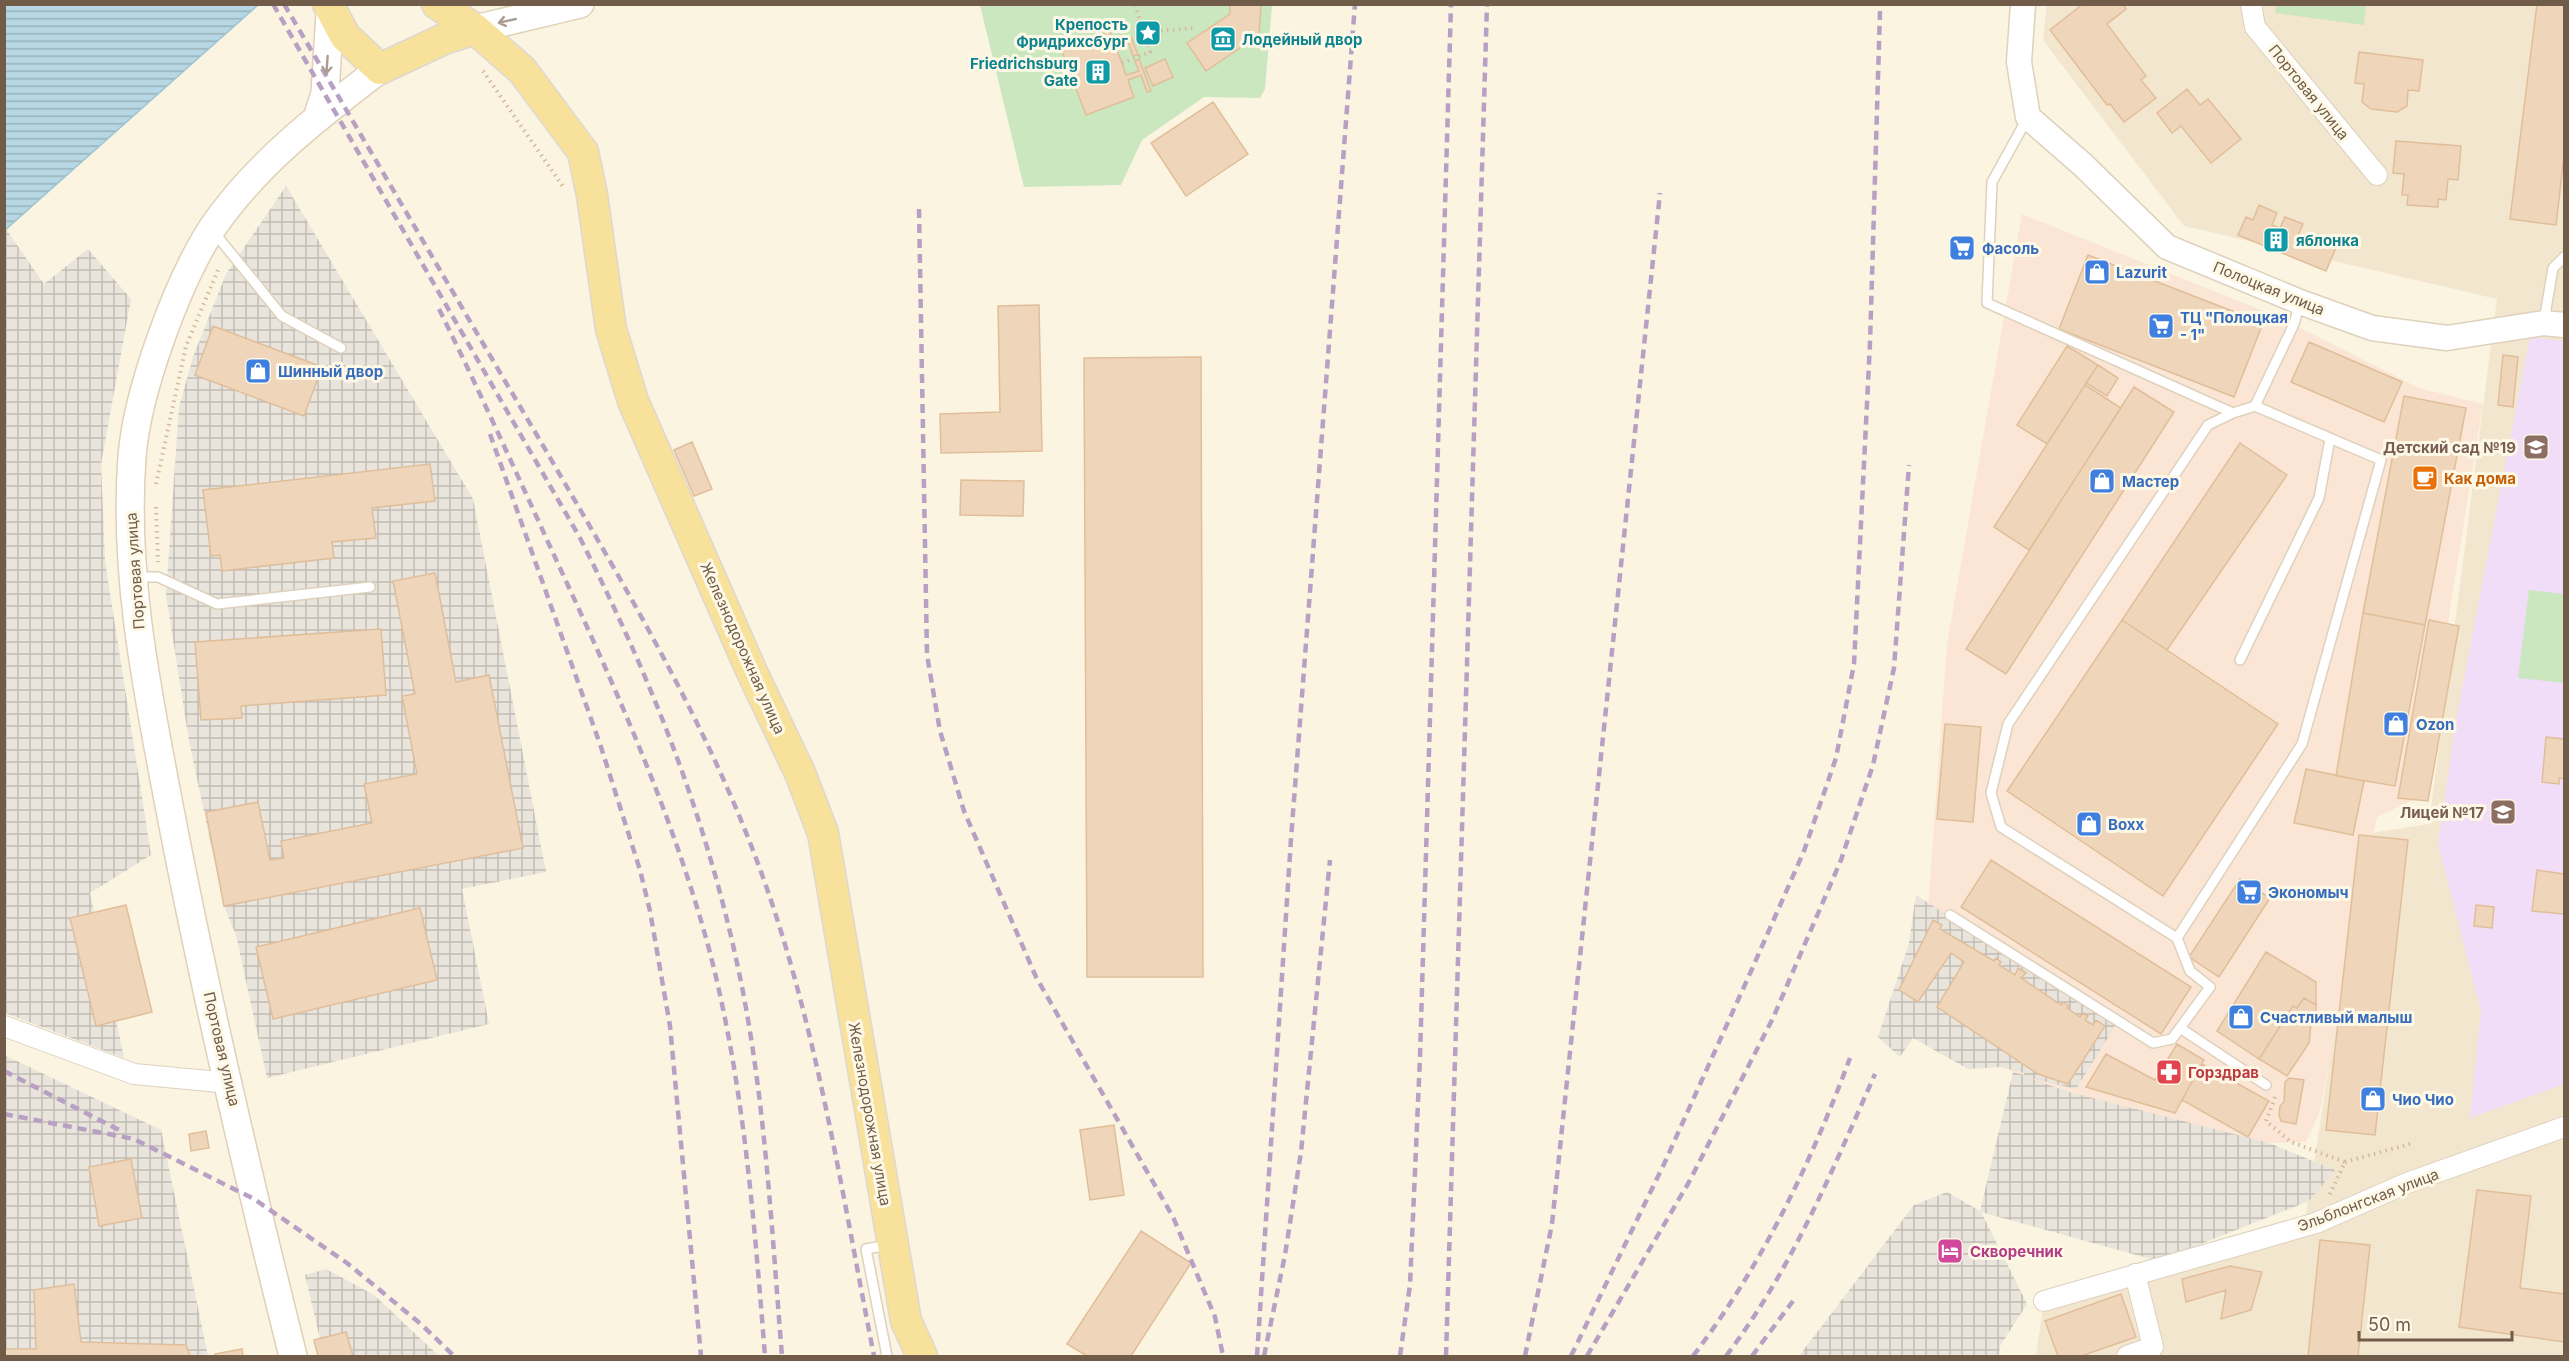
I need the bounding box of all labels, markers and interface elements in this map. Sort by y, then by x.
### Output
place label: Крепость Фридрихсбург [1016,15,1128,51]
one-way arrow [498,16,517,28]
place icon: Крепость Фридрихсбург [1133,18,1163,48]
museum icon: Лодейный двор [1208,24,1238,54]
place label: Лодейный двор [1242,30,1362,49]
street label: Портовая улица [2265,41,2353,143]
one-way arrow [321,54,332,74]
place label: Friedrichsburg Gate [970,54,1078,90]
building icon: Friedrichsburg Gate [1083,57,1113,87]
building icon: яблонка [2261,225,2291,255]
place label: яблонка [2296,231,2359,250]
supermarket icon: Фасоль [1947,233,1977,263]
place label: Фасоль [1982,239,2039,258]
shop icon: Lazurit [2082,257,2112,287]
street label: Полоцкая улица [2211,257,2327,319]
place label: Lazurit [2116,263,2167,282]
place label: ТЦ "Полоцкая - 1" [2180,308,2288,344]
supermarket icon: ТЦ "Полоцкая - 1" [2146,311,2176,341]
shop icon: Шинный двор [243,356,273,386]
place label: Шинный двор [278,362,383,381]
school or university icon: Детский сад №19 [2521,432,2551,462]
place label: Детский сад №19 [2383,438,2516,457]
cafe icon: Как дома [2410,463,2440,493]
shop icon: Мастер [2087,466,2117,496]
place label: Как дома [2444,469,2516,488]
place label: Мастер [2122,472,2179,491]
street label: Портовая улица [121,512,149,630]
street label: Железнодорожная улица [696,559,790,737]
shop icon: Ozon [2381,709,2411,739]
place label: Ozon [2416,715,2454,734]
school or university icon: Лицей №17 [2488,797,2518,827]
place label: Лицей №17 [2400,803,2484,822]
shop icon: Boxx [2074,809,2104,839]
place label: Boxx [2108,815,2145,834]
supermarket icon: Экономыч [2234,877,2264,907]
place label: Экономыч [2268,883,2349,902]
street label: Портовая улица [200,990,244,1108]
shop icon: Счастливый малыш [2226,1002,2256,1032]
place label: Счастливый малыш [2260,1008,2412,1027]
street label: Железнодорожная улица [844,1021,896,1207]
pharmacy icon: Горздрав [2154,1057,2184,1087]
place label: Горздрав [2188,1063,2259,1082]
shop icon: Чио Чио [2358,1084,2388,1114]
place label: Чио Чио [2392,1090,2454,1109]
street label: Эльблонгская улица [2295,1164,2441,1236]
hotel icon: Скворечник [1935,1236,1965,1266]
place label: Скворечник [1970,1242,2063,1261]
scale bar [2359,1304,2512,1342]
text: 50 m [2368,1314,2411,1335]

